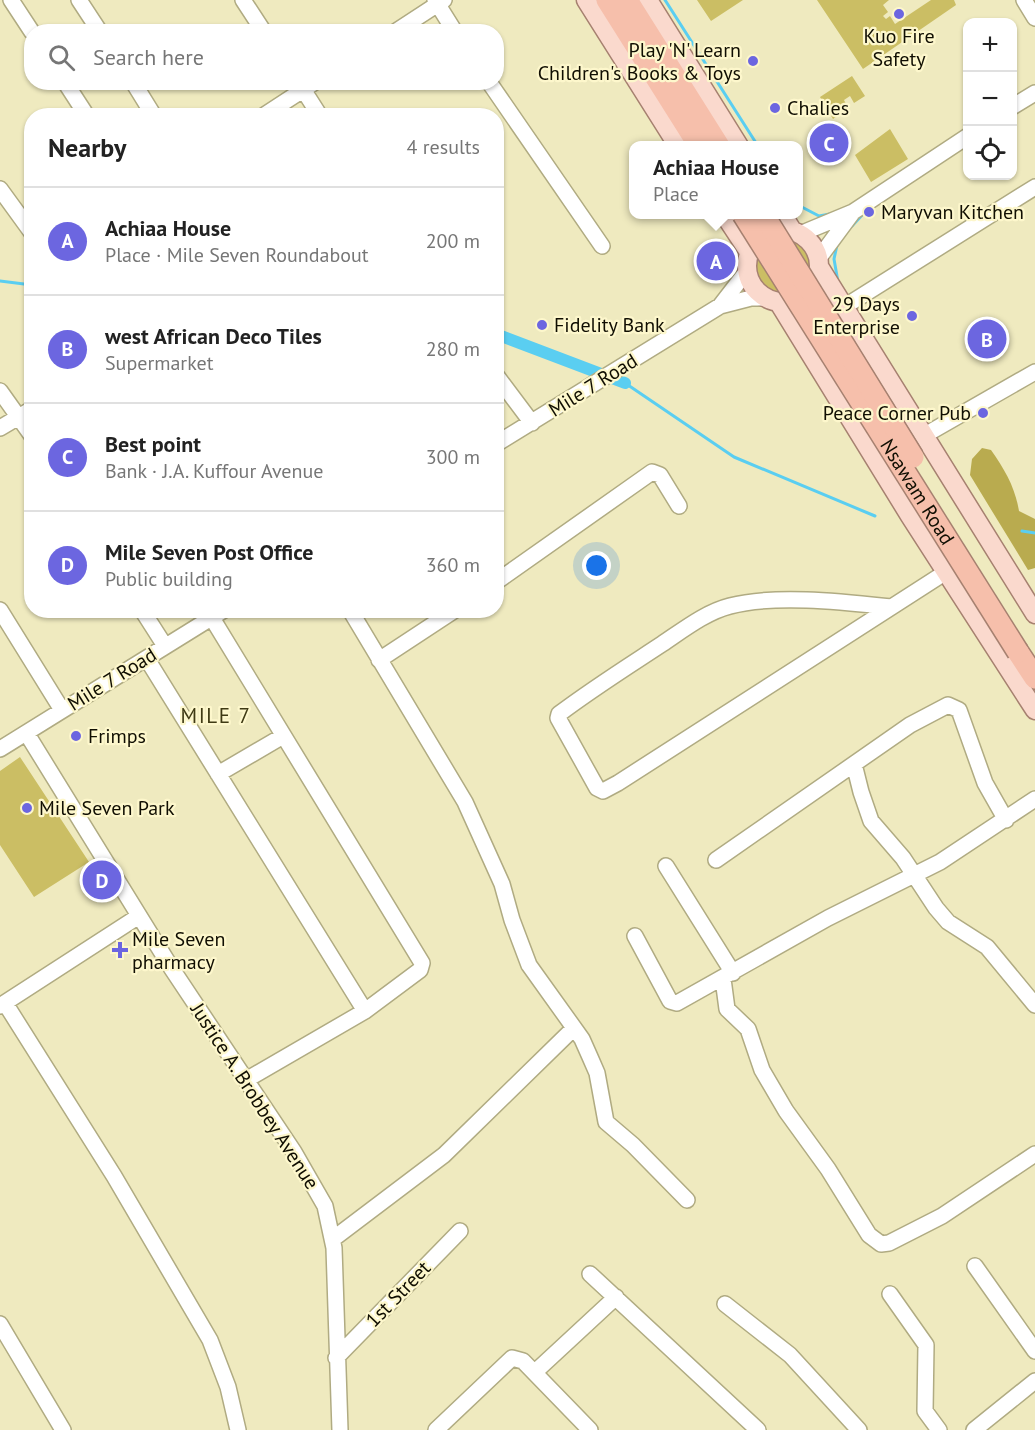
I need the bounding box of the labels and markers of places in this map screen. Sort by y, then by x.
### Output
marker: Kuo Fire Safety [892,7,906,21]
place label: Kuo Fire Safety [863,23,935,72]
place label: Play 'N' Learn Children's Books & Toys [538,37,741,86]
marker: Play 'N' Learn Children's Books & Toys [746,54,760,68]
place label: Chalies [787,95,849,121]
marker: Chalies [768,101,782,115]
pin: C [810,120,848,166]
place label: Maryvan Kitchen [881,199,1024,225]
marker: Maryvan Kitchen [862,205,876,219]
pin: A [696,238,736,284]
place label: 29 Days Enterprise [813,291,900,340]
marker: 29 Days Enterprise [905,309,919,323]
place label: Fidelity Bank [554,312,665,338]
pin: B [968,316,1006,362]
marker: Fidelity Bank [535,318,549,332]
place label: Peace Corner Pub [823,400,971,426]
marker: Peace Corner Pub [976,406,990,420]
place label: Frimps [88,723,146,749]
marker: Frimps [69,729,83,743]
place label: Mile Seven Park [39,795,175,821]
marker: Mile Seven Park [20,801,34,815]
pin: D [82,858,122,902]
place label: Mile Seven pharmacy [132,926,225,975]
marker: Mile Seven pharmacy [113,943,127,957]

